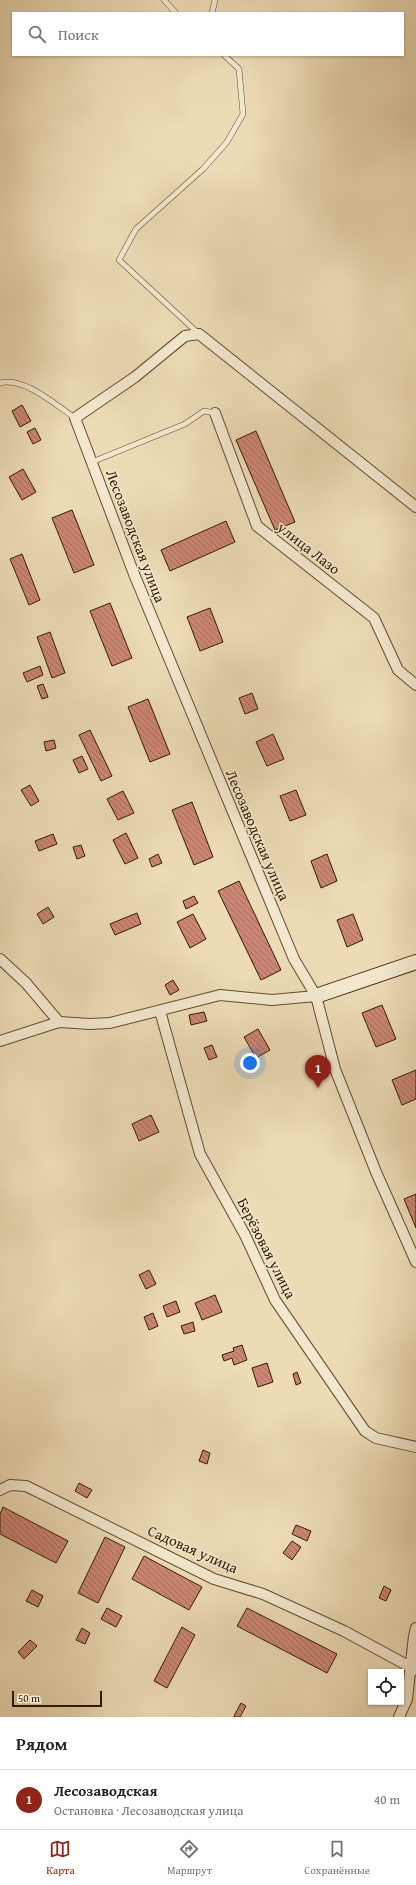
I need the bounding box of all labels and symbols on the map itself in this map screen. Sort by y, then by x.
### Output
street label: Лесозаводская улица [101,467,171,606]
street label: улица Лазо [272,516,345,579]
street label: Лесозаводская улица [221,766,295,905]
your location [240,1053,260,1073]
pin: 1 [305,1055,331,1088]
street label: Берёзовая улица [233,1194,302,1303]
street label: Садовая улица [144,1520,242,1579]
scale bar [12,1689,102,1708]

